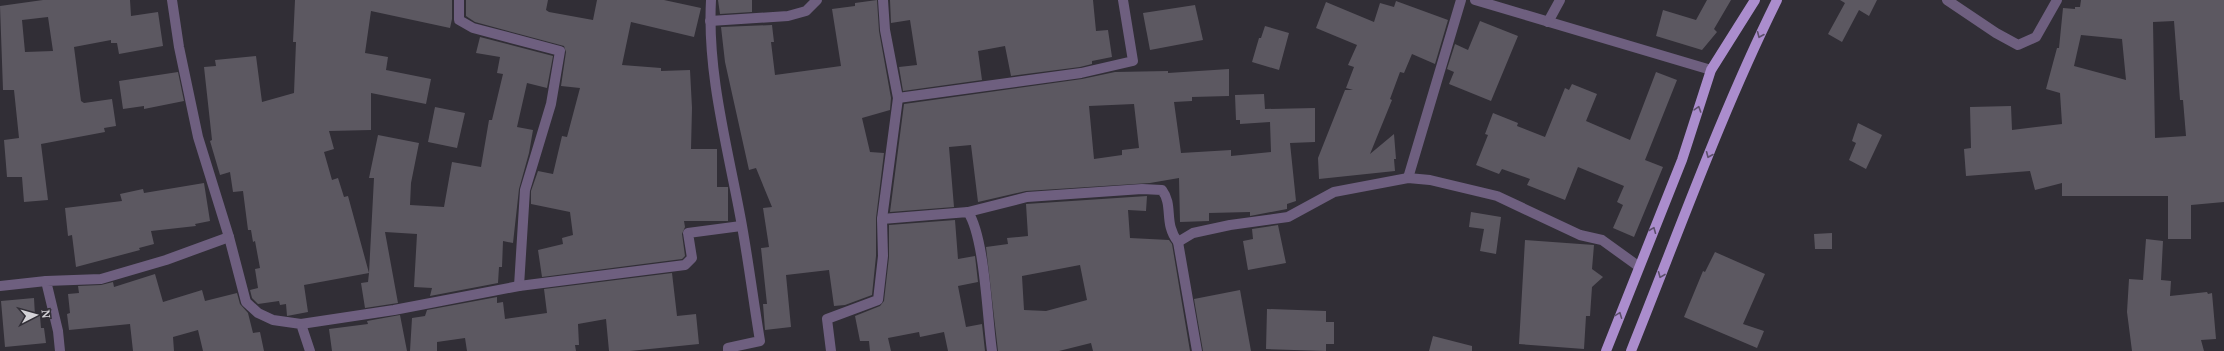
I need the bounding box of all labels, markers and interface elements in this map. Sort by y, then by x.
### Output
one-way arrow [1757,32,1765,39]
one-way arrow [1693,105,1702,112]
one-way arrow [1706,151,1714,158]
one-way arrow [1648,227,1656,234]
one-way arrow [1658,272,1666,279]
north arrow [16,295,56,335]
text: N [39,309,54,319]
one-way arrow [1615,311,1623,318]

